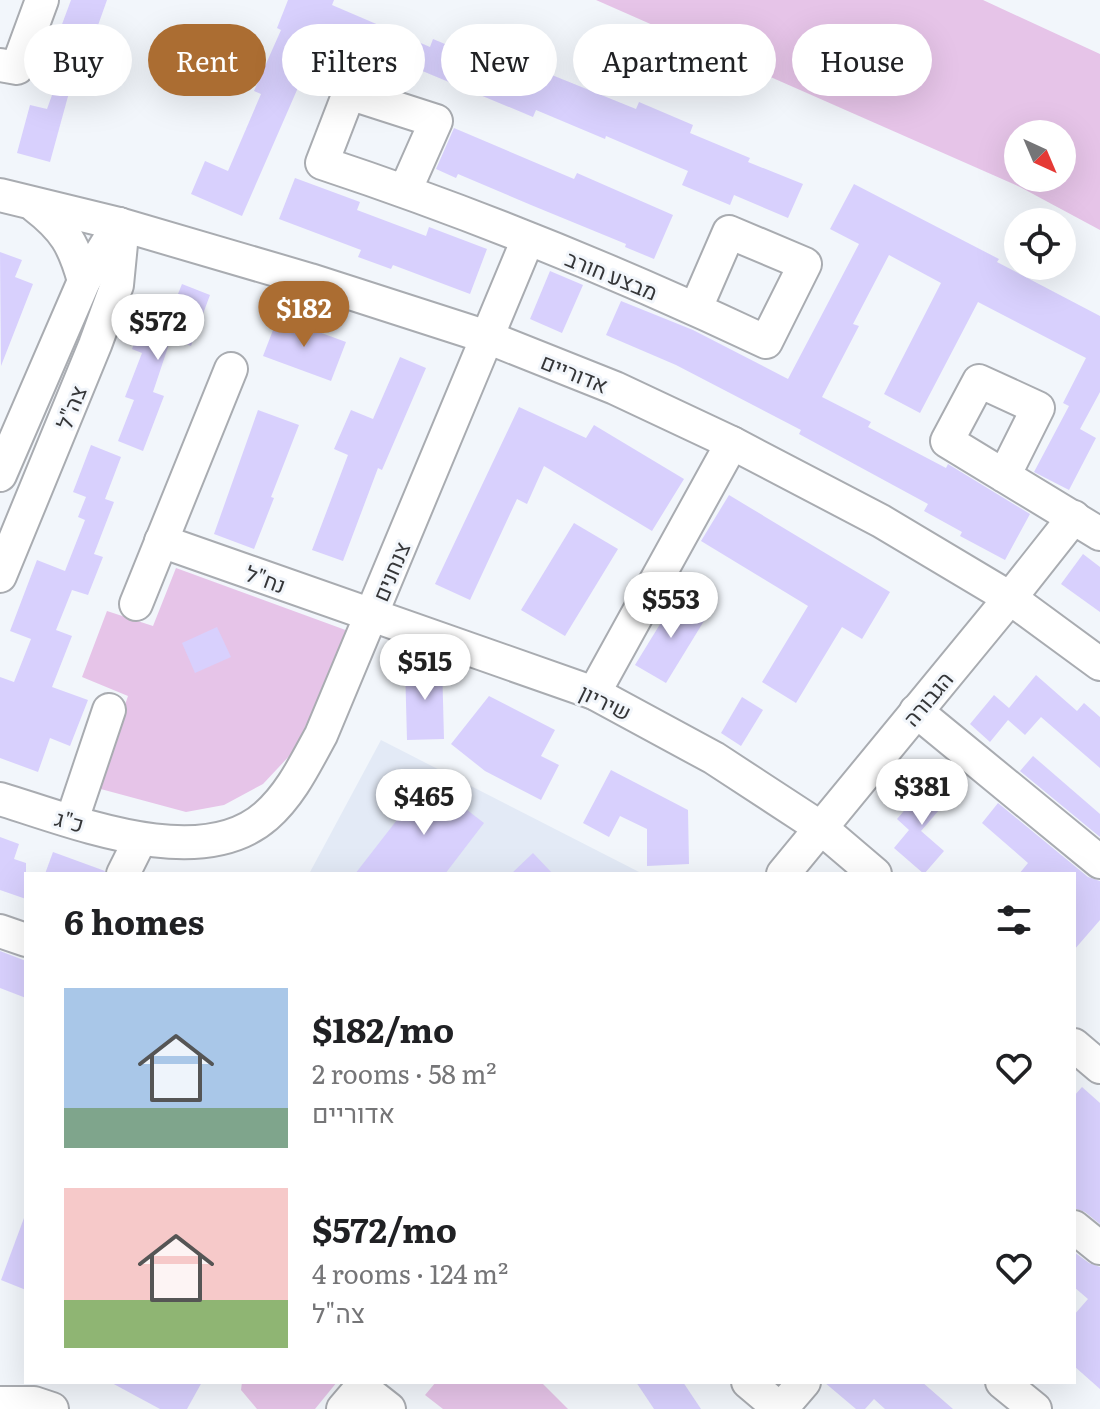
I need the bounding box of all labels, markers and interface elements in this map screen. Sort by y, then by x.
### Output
chip: Buy [24,24,132,96]
chip: Rent [148,24,266,96]
chip: Filters [282,24,425,96]
chip: New [441,24,557,96]
chip: Apartment [573,24,776,96]
chip: House [792,24,932,96]
north arrow [1004,120,1076,192]
map controls [1004,120,1076,280]
button: locate [1004,208,1076,280]
street label: מבצע חורב [561,241,663,307]
pin: $182 [257,281,351,349]
text: $182 [276,287,332,326]
pin: $572 [111,294,205,362]
text: $572 [129,300,187,339]
street label: אדוריים [536,344,614,400]
street label: צה"ל [46,380,94,434]
street label: צנחנים [363,536,417,606]
street label: נח"ל [241,555,291,601]
pin: $553 [624,572,718,640]
text: $553 [642,578,700,617]
pin: $515 [378,634,472,702]
text: $515 [398,640,452,679]
street label: הגבורה [894,663,960,733]
street label: שיריון [574,674,638,728]
pin: $381 [875,759,969,827]
text: $381 [894,765,950,804]
pin: $465 [377,769,471,837]
text: $465 [394,775,454,814]
street label: כ"ג [52,800,88,840]
text: 6 homes [64,895,204,945]
icon: filters [992,898,1036,942]
text: $182/mo [312,1003,454,1053]
icon: home [128,1020,224,1116]
icon: heart [992,1046,1036,1090]
text: 2 rooms · 58 m² [312,1053,497,1092]
text: אדוריים [312,1092,395,1131]
text: $572/mo [312,1203,457,1253]
icon: home [128,1220,224,1316]
icon: heart [992,1246,1036,1290]
text: 4 rooms · 124 m² [312,1253,508,1292]
text: צה"ל [312,1292,365,1331]

